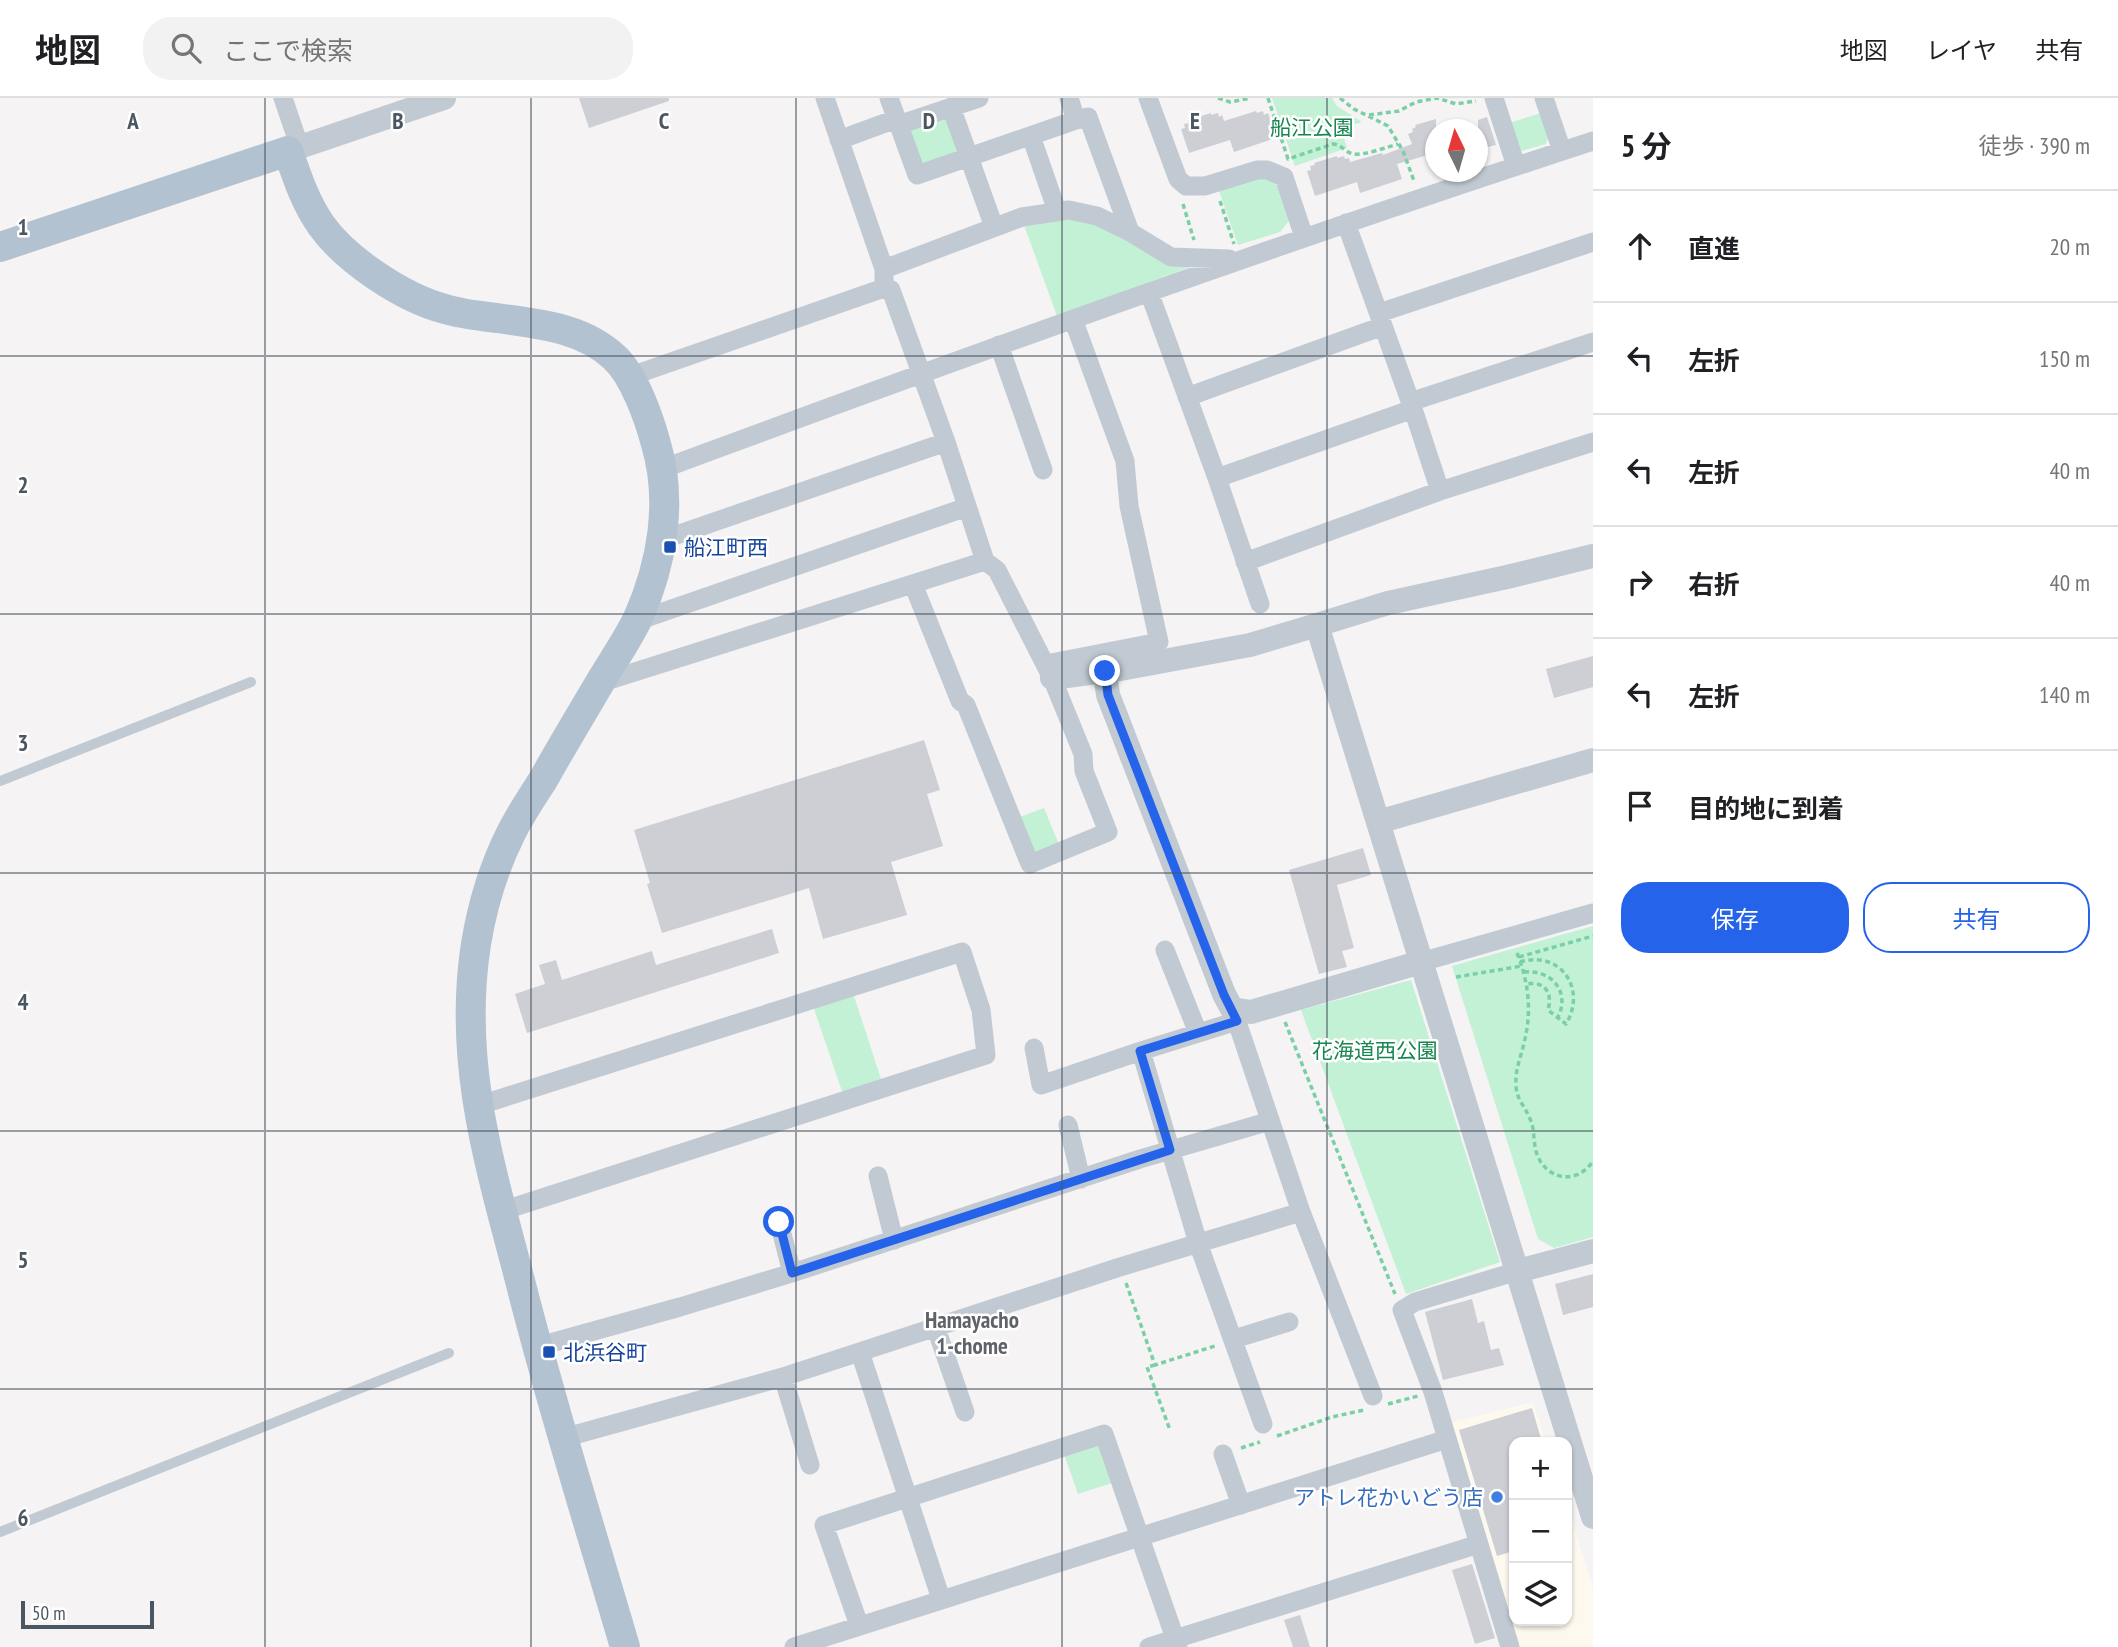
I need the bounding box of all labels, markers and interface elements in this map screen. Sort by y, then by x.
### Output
search box [143,17,633,80]
text: 地図 [35,28,101,71]
icon: search [167,29,205,67]
text: ここで検索 [223,34,353,67]
text: 地図 [1840,35,1888,66]
text: レイヤ [1926,35,1997,66]
text: 共有 [2035,35,2083,66]
text: A [126,106,139,135]
text: B [392,106,404,135]
text: C [659,106,670,135]
text: D [923,106,935,135]
text: E [1190,106,1200,135]
park label: 船江公園 [1270,114,1354,141]
north arrow [1425,119,1488,182]
text: 5 分 [1621,126,1672,165]
text: 徒歩 · 390 m [1978,131,2090,160]
text: 1 [18,212,29,241]
icon: ahead [1621,227,1659,265]
text: 直進 [1688,232,1740,265]
text: 20 m [2049,232,2090,261]
icon: left [1621,339,1659,377]
text: 左折 [1688,344,1740,377]
text: 150 m [2039,344,2090,373]
icon: left [1621,451,1659,489]
text: 左折 [1688,456,1740,489]
text: 40 m [2049,456,2090,485]
text: 2 [18,470,29,499]
place label: 船江町西 [684,534,768,561]
marker: 船江町西 [662,539,678,555]
icon: right [1621,563,1659,601]
text: 右折 [1688,568,1740,601]
text: 40 m [2049,568,2090,597]
route end [1089,655,1120,686]
icon: left [1621,675,1659,713]
text: 左折 [1688,680,1740,713]
text: 140 m [2039,680,2090,709]
text: 3 [18,728,29,757]
icon: arrive [1621,787,1659,825]
text: 目的地に到着 [1688,792,1844,825]
button: 保存 [1621,882,1849,953]
button: 共有 [1863,882,2090,953]
text: 4 [18,987,29,1016]
park label: 花海道西公園 [1312,1037,1438,1064]
route start [763,1206,794,1237]
text: 5 [18,1245,29,1274]
district label: Hamayacho 1-chome [925,1305,1019,1360]
place label: 北浜谷町 [563,1339,647,1366]
marker: 北浜谷町 [541,1344,557,1360]
map controls [1509,1437,1572,1626]
button: + [1509,1437,1572,1500]
place label: アトレ花かいどう店 [1294,1484,1483,1511]
marker: アトレ花かいどう店 [1489,1489,1505,1505]
button: − [1509,1500,1572,1563]
text: 6 [18,1503,29,1532]
button: layers [1509,1563,1572,1626]
scale bar [21,1598,154,1630]
text: 50 m [32,1601,66,1625]

